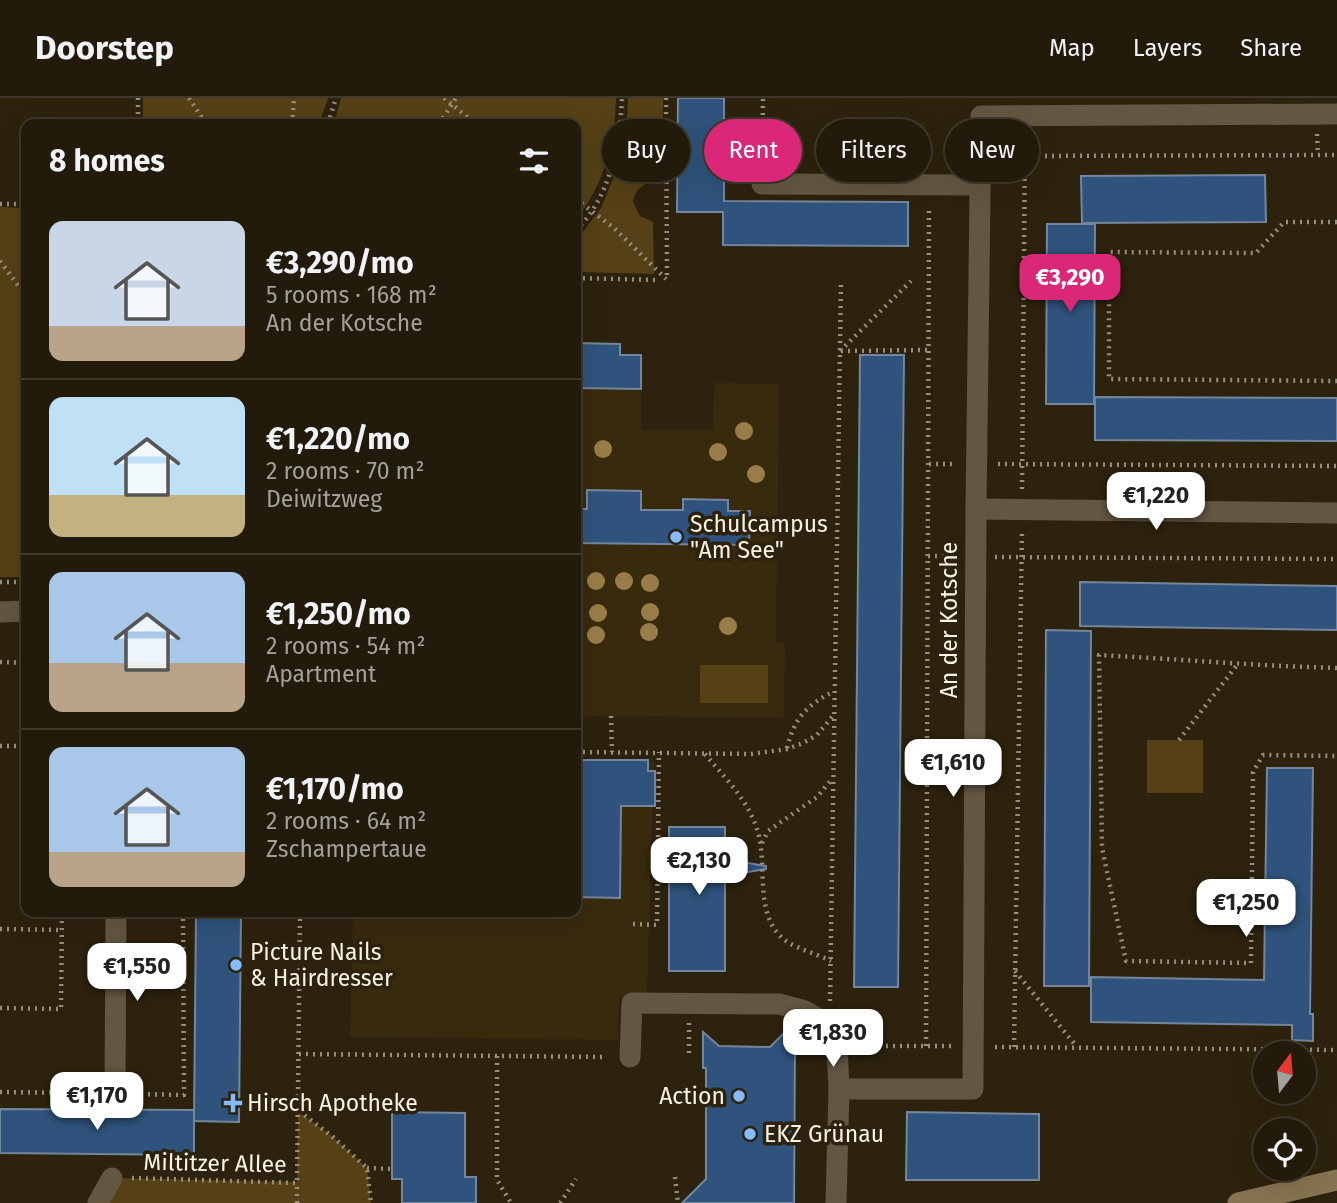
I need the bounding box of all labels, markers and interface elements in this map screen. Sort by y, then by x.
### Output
text: Doorstep [35,28,174,68]
text: Map [1049,34,1095,62]
text: Layers [1133,34,1202,62]
text: Share [1240,34,1302,62]
chip: Buy [602,119,690,182]
chip: Rent [704,119,802,182]
chip: Filters [816,119,931,182]
chip: New [945,119,1039,182]
icon: filters [515,142,553,180]
text: 8 homes [49,143,165,179]
text: €3,290/mo [266,245,414,281]
icon: home [105,249,189,333]
pin: €3,290 [1013,254,1127,314]
text: €3,290 [1035,263,1105,291]
text: 5 rooms · 168 m² [266,281,437,309]
text: An der Kotsche [266,309,423,337]
text: €1,220/mo [266,421,410,457]
icon: home [105,425,189,509]
text: 2 rooms · 70 m² [266,457,424,485]
pin: €1,220 [1099,472,1213,532]
text: €1,220 [1123,481,1189,509]
text: Deiwitzweg [266,485,382,513]
place label: Schulcampus "Am See" [690,510,828,564]
marker: Schulcampus "Am See" [668,529,684,545]
street label: An der Kotsche [935,542,963,698]
text: €1,250/mo [266,596,411,632]
icon: home [105,600,189,684]
text: 2 rooms · 54 m² [266,632,425,660]
text: Apartment [266,660,376,688]
pin: €1,610 [896,740,1010,799]
text: €1,610 [921,748,985,776]
text: €1,170/mo [266,771,404,807]
icon: home [105,775,189,859]
text: 2 rooms · 64 m² [266,807,426,835]
text: Zschampertaue [266,835,427,863]
pin: €2,130 [642,838,756,897]
text: €2,130 [667,846,731,874]
pin: €1,250 [1189,880,1303,939]
text: €1,250 [1213,888,1279,916]
place label: Picture Nails & Hairdresser [250,938,393,992]
pin: €1,550 [80,944,194,1003]
text: €1,550 [103,952,171,980]
marker: Picture Nails & Hairdresser [228,957,244,973]
pin: €1,830 [776,1010,890,1069]
text: €1,830 [799,1018,867,1046]
north arrow [1253,1041,1316,1104]
map controls [1253,1041,1316,1181]
pin: €1,170 [40,1072,154,1132]
text: €1,170 [66,1081,128,1109]
place label: Action [659,1082,725,1110]
marker: Action [731,1088,747,1104]
place label: Hirsch Apotheke [247,1089,418,1117]
marker: Hirsch Apotheke [225,1095,241,1111]
button: locate [1253,1118,1316,1181]
place label: EKZ Grünau [764,1120,884,1148]
marker: EKZ Grünau [742,1126,758,1142]
street label: Miltitzer Allee [143,1148,287,1178]

